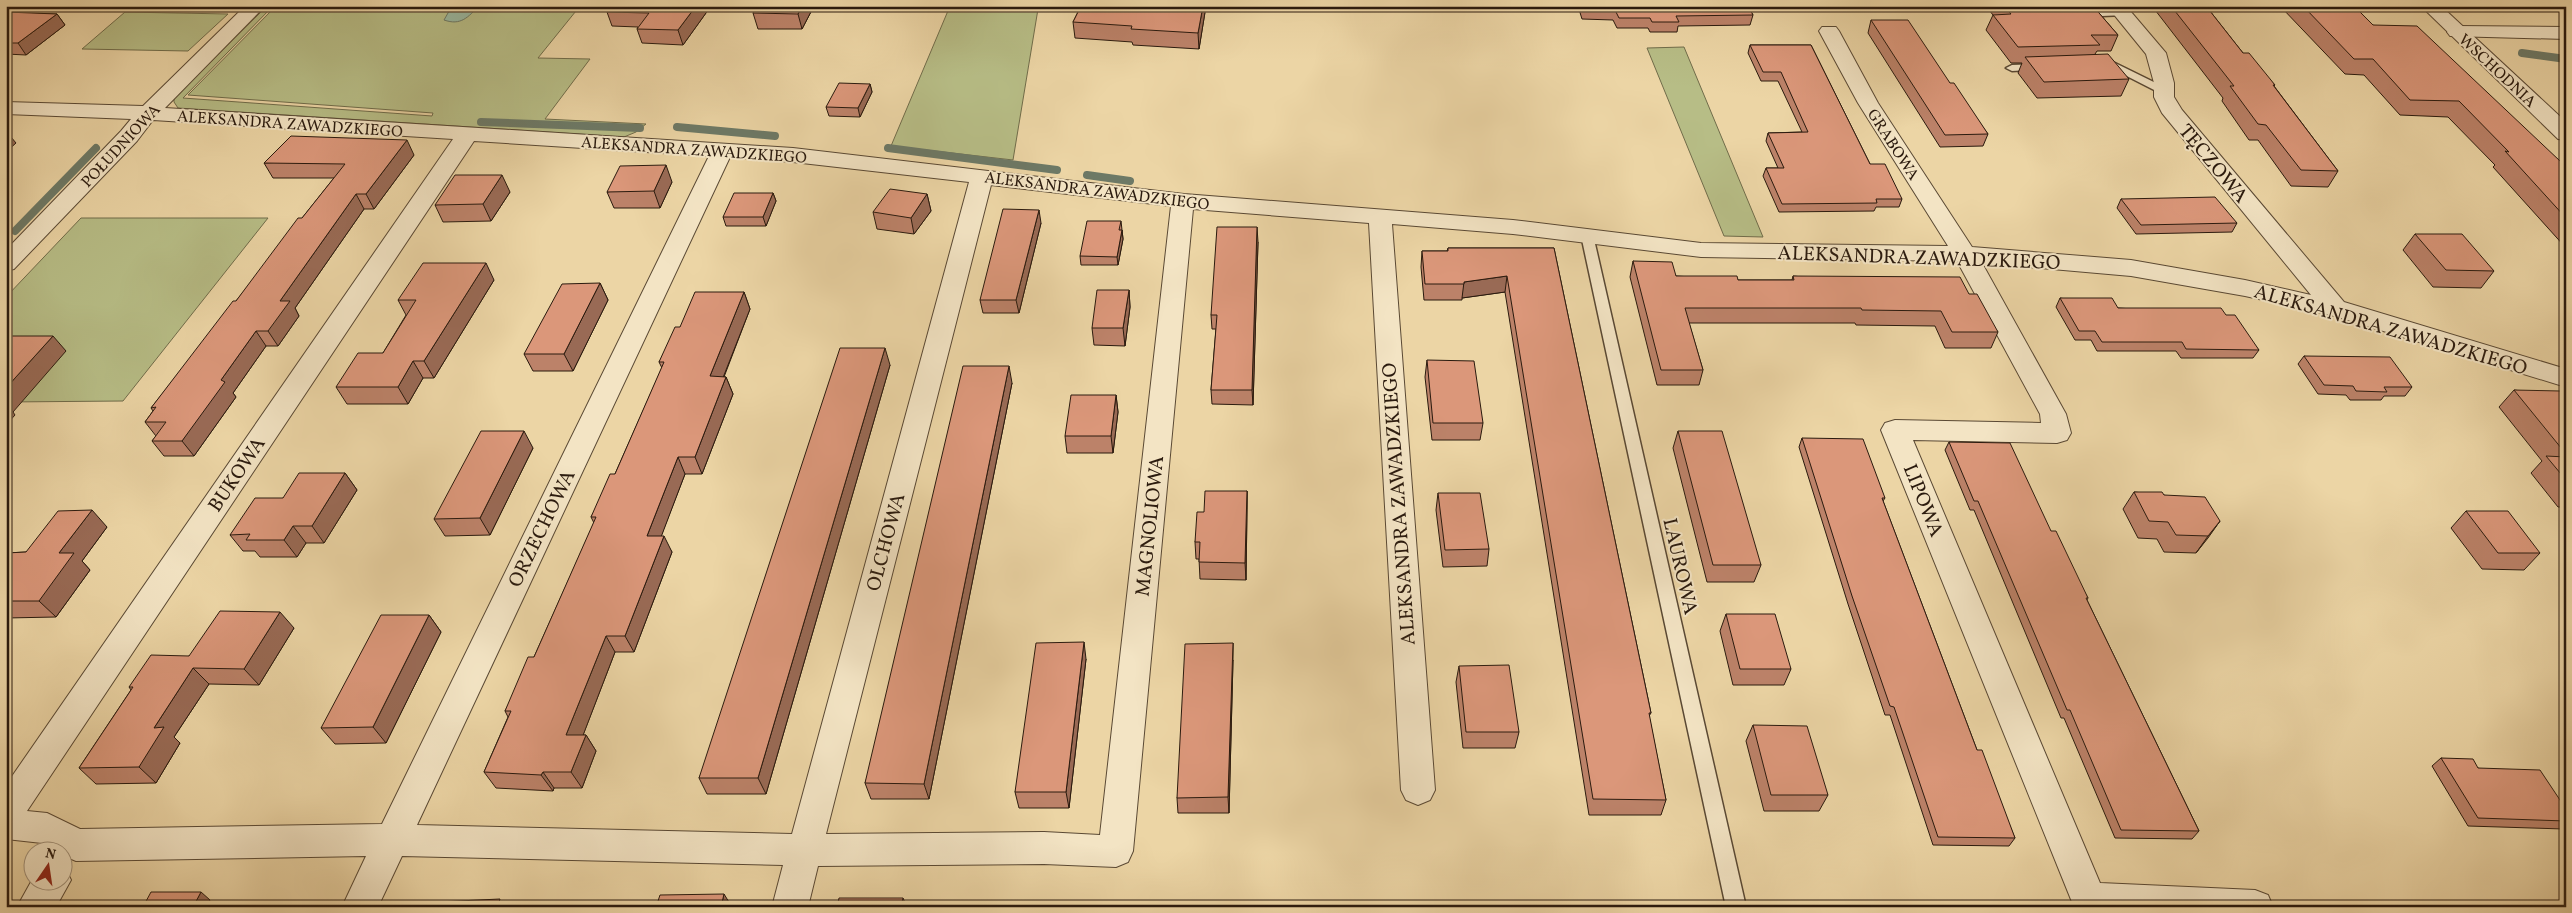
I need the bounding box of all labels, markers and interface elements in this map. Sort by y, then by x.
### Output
street label: WSCHODNIA [2453,30,2540,113]
street label: POŁUDNIOWA [77,100,166,193]
street label: GRABOWA [1861,105,1924,185]
street label: ALEKSANDRA ZAWADZKIEGO [176,106,404,144]
street label: TĘCZOWA [2171,119,2254,210]
street label: ALEKSANDRA ZAWADZKIEGO [580,132,808,170]
street label: ALEKSANDRA ZAWADZKIEGO [983,167,1211,217]
street label: ALEKSANDRA ZAWADZKIEGO [1777,240,2061,278]
street label: ALEKSANDRA ZAWADZKIEGO [2251,278,2530,383]
street label: ALEKSANDRA ZAWADZKIEGO [1376,362,1424,646]
street label: BUKOWA [202,432,273,518]
street label: MAGNOLIOWA [1130,455,1172,598]
street label: LIPOWA [1895,460,1949,541]
street label: ORZECHOWA [502,465,583,592]
street label: OLCHOWA [860,490,913,595]
street label: LAUROWA [1654,515,1704,617]
north arrow [22,840,72,890]
text: N [43,844,58,865]

